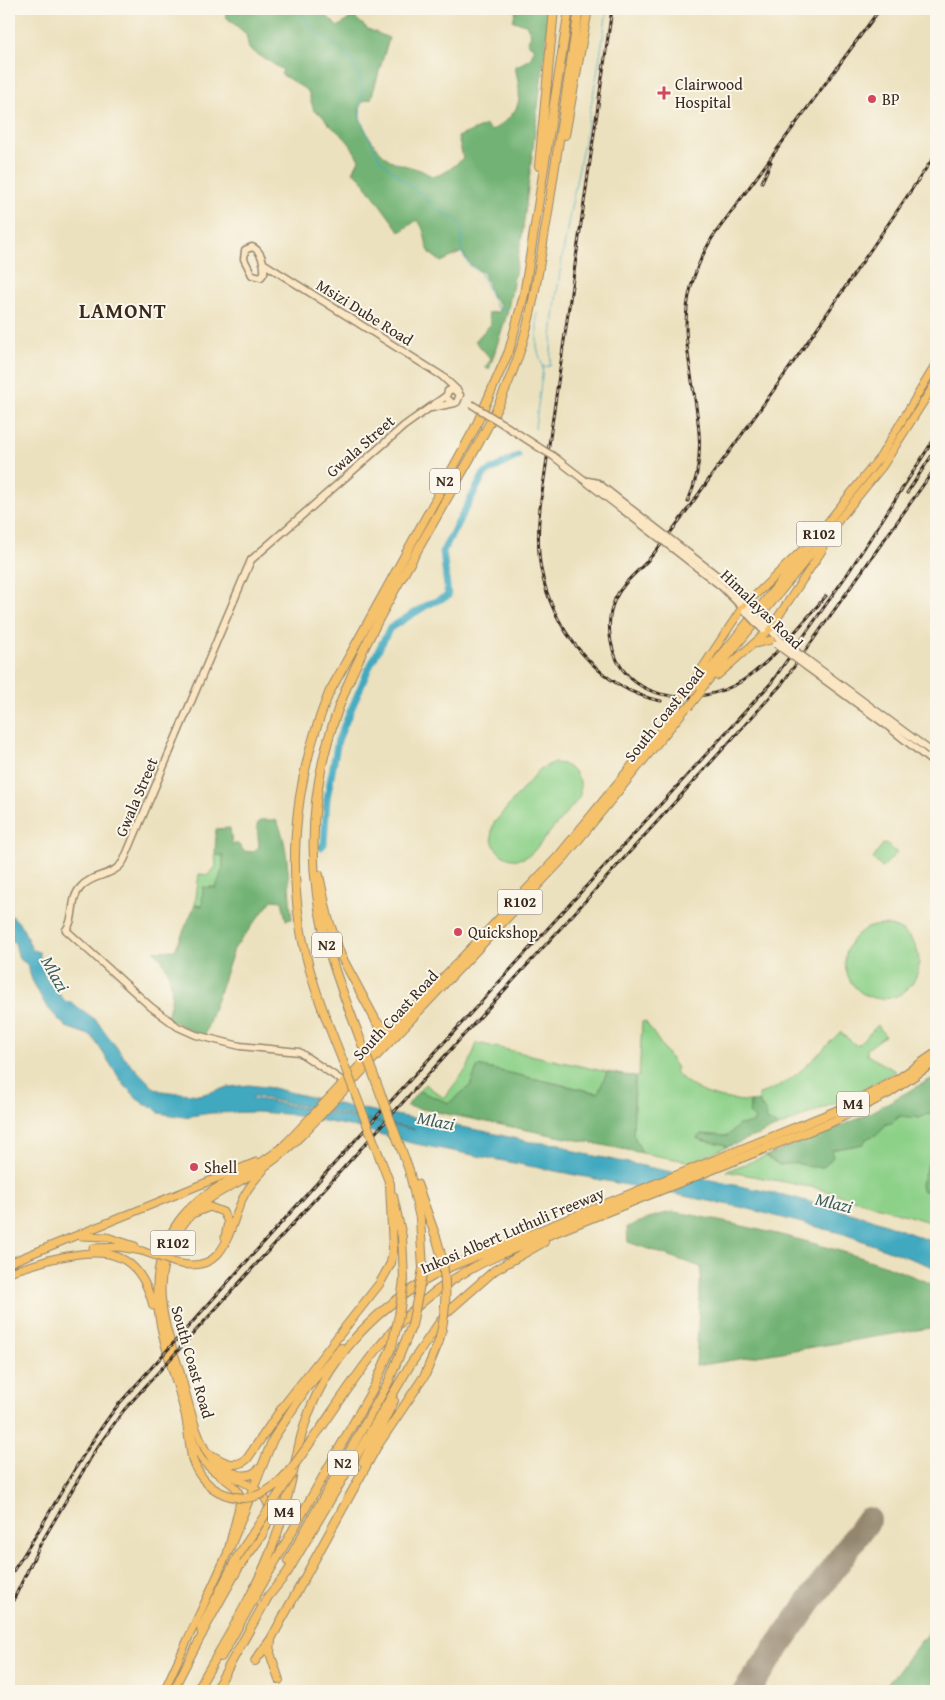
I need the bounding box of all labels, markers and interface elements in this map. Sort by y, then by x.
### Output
place label: Clairwood Hospital [675,72,743,114]
marker: Clairwood Hospital [657,86,671,100]
place label: BP [882,87,900,111]
marker: BP [866,93,878,105]
street label: Msizi Dube Road [312,273,418,352]
district label: LAMONT [79,295,167,326]
street label: Gwala Street [320,409,400,483]
road number: N2 [430,468,460,494]
road number: R102 [796,522,842,546]
street label: Himalayas Road [715,563,809,655]
street label: South Coast Road [618,661,710,767]
street label: Gwala Street [109,753,164,840]
road number: R102 [498,890,542,914]
place label: Quickshop [468,920,538,944]
marker: Quickshop [452,926,464,938]
road number: N2 [312,932,342,958]
water label: Mlazi [34,951,77,997]
street label: South Coast Road [347,964,444,1066]
road number: M4 [837,1092,869,1116]
water label: Mlazi [415,1104,458,1137]
place label: Shell [204,1155,238,1179]
marker: Shell [188,1161,200,1173]
street label: Inkosi Albert Luthuli Freeway [416,1180,608,1280]
water label: Mlazi [813,1185,856,1220]
road number: R102 [150,1230,196,1256]
street label: South Coast Road [165,1303,221,1422]
road number: N2 [328,1450,358,1476]
road number: M4 [268,1500,300,1524]

